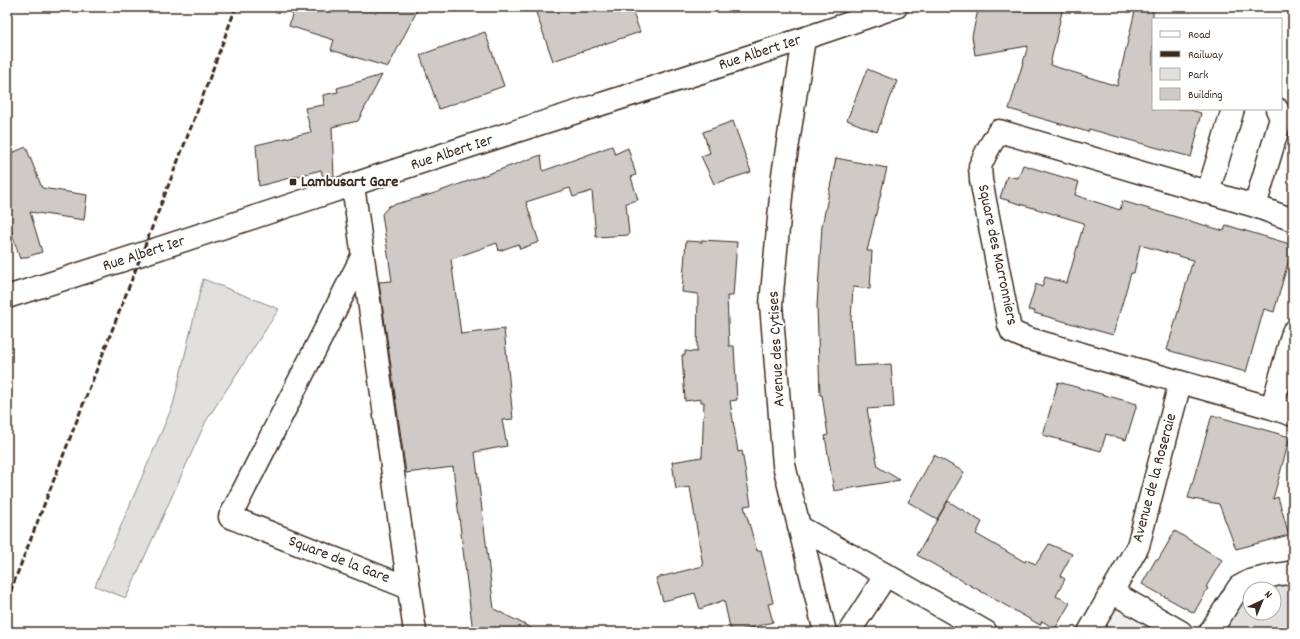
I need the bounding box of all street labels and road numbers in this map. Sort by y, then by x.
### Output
street label: Rue Albert Ier [716,29,804,77]
street label: Rue Albert Ier [408,129,496,177]
street label: Square des Marronniers [971,182,1023,328]
street label: Rue Albert Ier [100,230,188,278]
street label: Avenue des Cytises [762,290,792,408]
street label: Avenue de la Roseraie [1127,411,1183,545]
street label: Square de la Gare [285,530,393,590]

